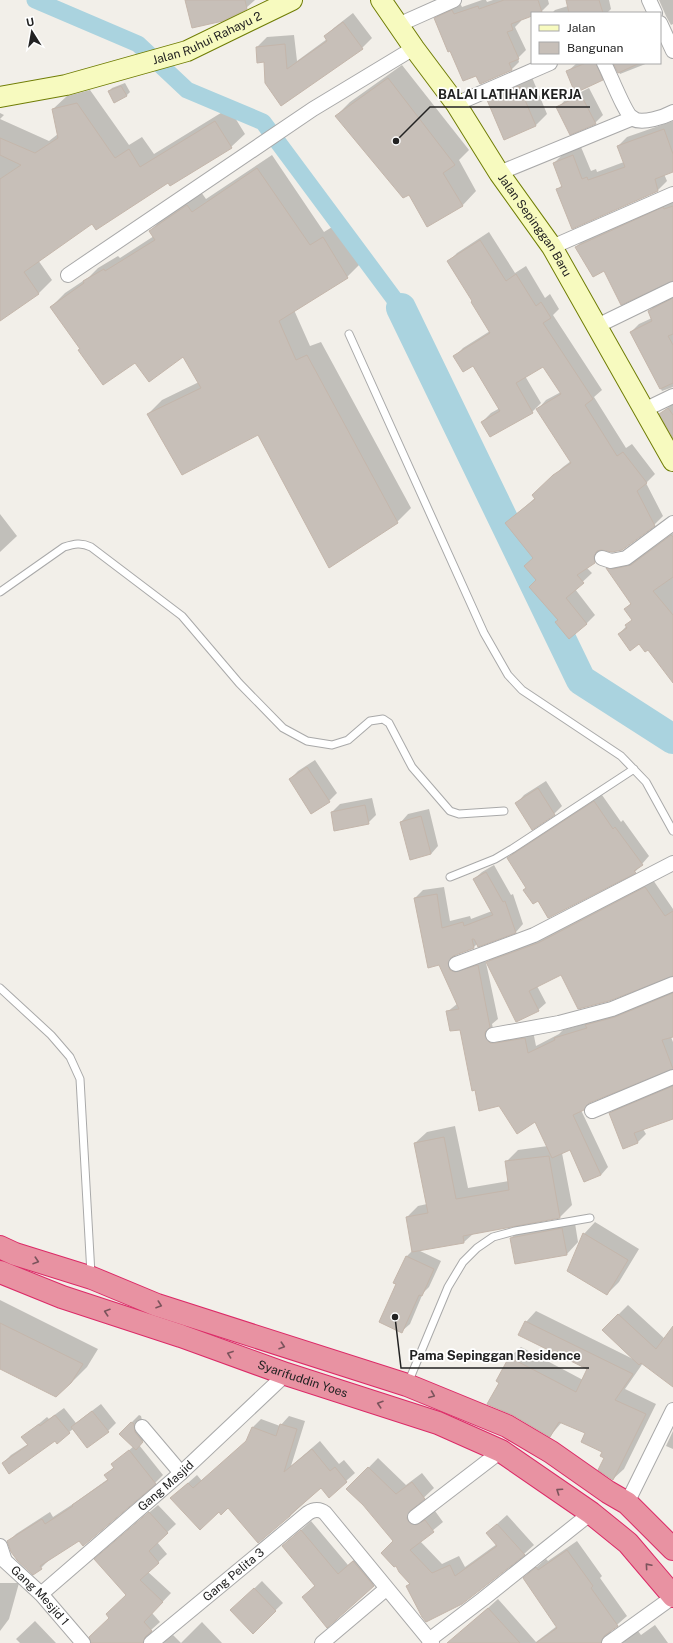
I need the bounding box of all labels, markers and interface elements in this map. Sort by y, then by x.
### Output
street label: Jalan Ruhui Rahayu 2 [151,9,264,67]
north arrow [12,12,52,52]
legend [531,12,661,64]
text: U [25,16,35,29]
text: Jalan [567,21,596,35]
text: Bangunan [567,41,623,55]
callout: BALAI LATIHAN KERJA [430,82,590,107]
text: BALAI LATIHAN KERJA [438,87,582,102]
street label: Jalan Sepinggan Baru [495,171,574,279]
one-way arrow [33,1256,40,1265]
one-way arrow [155,1300,162,1309]
one-way arrow [104,1308,111,1317]
one-way arrow [278,1341,285,1349]
callout: Pama Sepinggan Residence [401,1343,589,1368]
text: Pama Sepinggan Residence [409,1348,581,1363]
one-way arrow [227,1350,234,1358]
street label: Syarifuddin Yoes [256,1357,349,1400]
one-way arrow [428,1391,435,1399]
one-way arrow [376,1401,383,1409]
street label: Gang Masjid [135,1458,196,1514]
one-way arrow [556,1489,563,1496]
street label: Gang Pelita 3 [200,1545,267,1604]
street label: Gang Mesjid 1 [8,1563,72,1628]
one-way arrow [645,1563,652,1571]

